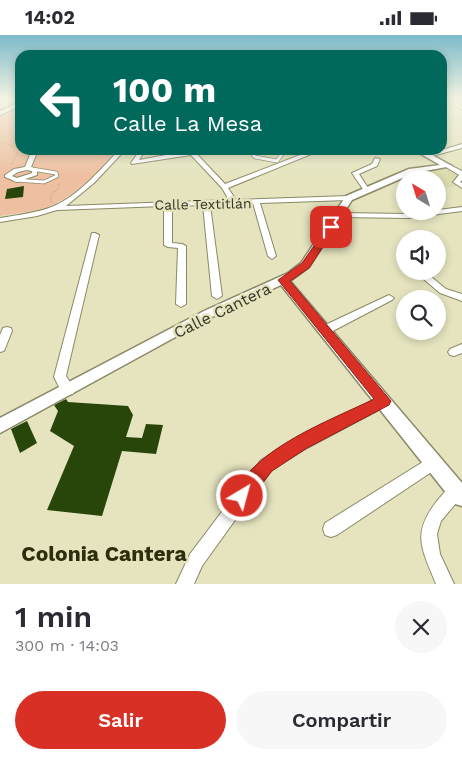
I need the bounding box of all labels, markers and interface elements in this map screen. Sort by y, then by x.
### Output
text: 14:02 [25,6,75,29]
text: 100 m [113,69,216,111]
icon: left [30,70,95,135]
text: Calle La Mesa [113,111,262,136]
north arrow [396,170,446,220]
map controls [396,170,446,340]
street label: Calle Textitlán [154,195,252,213]
pin [310,206,352,248]
icon: arrive [317,213,345,241]
button: sound [396,230,446,280]
street label: Calle Cantera [171,279,274,342]
button: search [396,290,446,340]
position arrow [215,469,267,521]
district label: Colonia Cantera [21,541,187,566]
text: 1 min [15,599,92,634]
button: close [395,601,447,653]
text: 300 m · 14:03 [15,636,119,655]
button: Salir [15,691,226,749]
button: Compartir [236,691,447,749]

